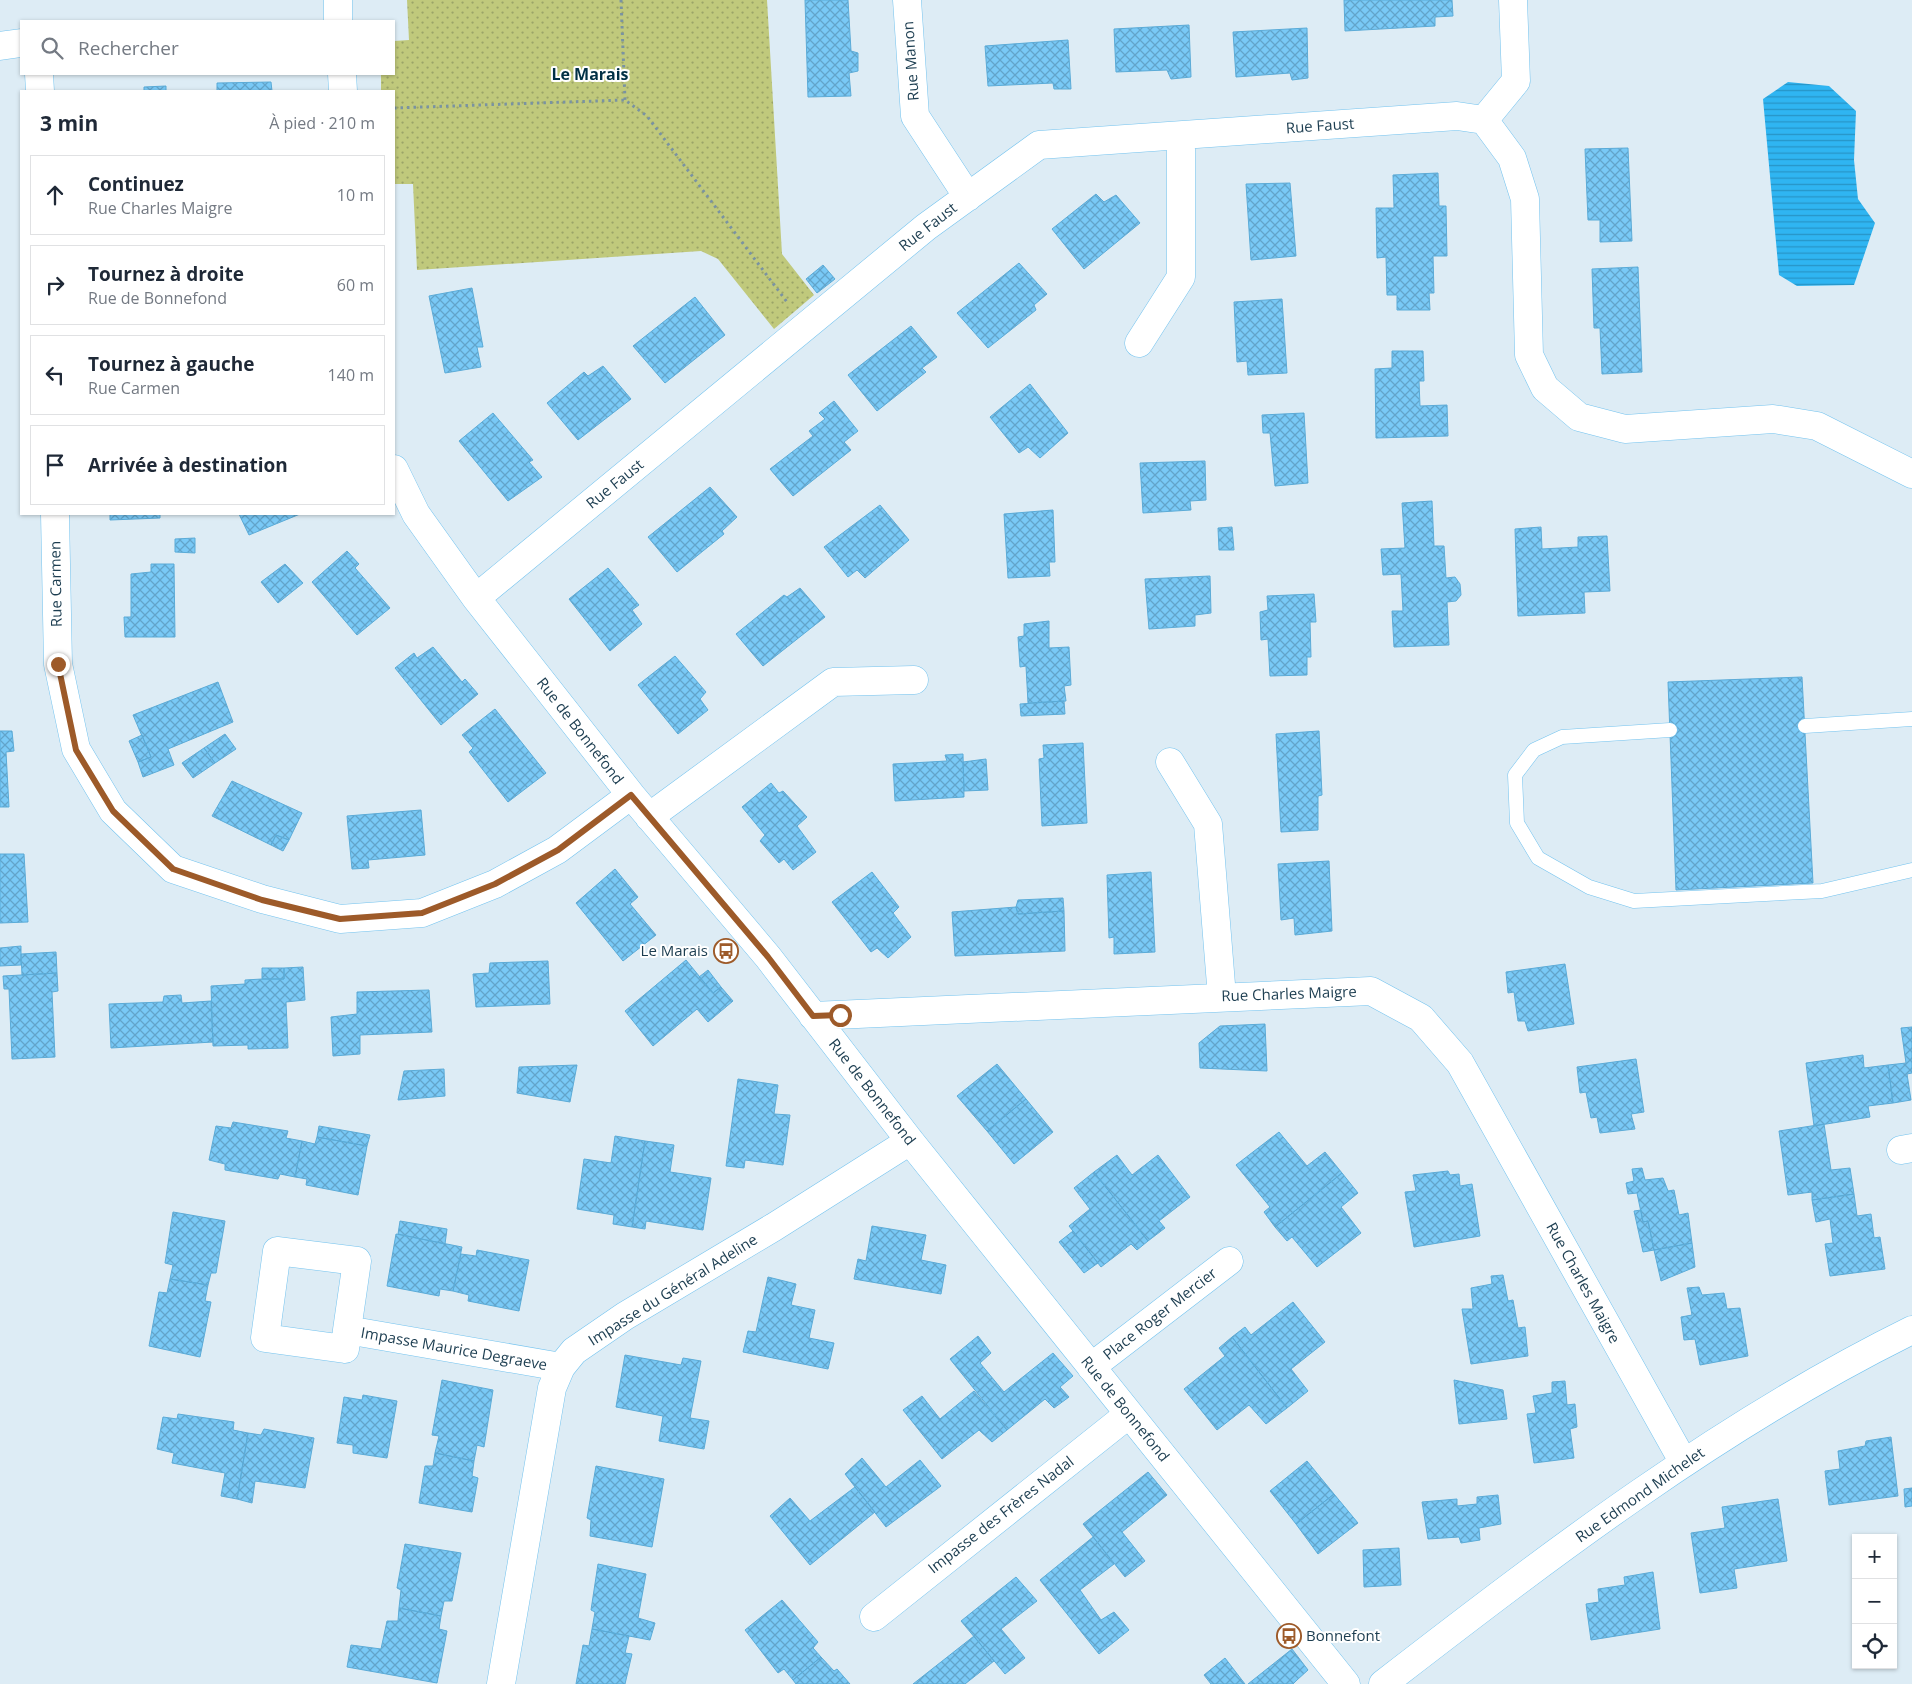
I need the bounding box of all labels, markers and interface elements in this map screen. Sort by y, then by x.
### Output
search box [20,20,395,75]
street label: Rue Manon [897,20,923,102]
icon: search [38,34,66,62]
text: Rechercher [78,35,179,61]
district label: Le Marais [551,63,629,85]
text: 3 min [40,109,98,137]
text: À pied · 210 m [269,112,375,134]
street label: Rue Faust [1285,113,1355,137]
text: Continuez [88,171,184,197]
icon: ahead [41,181,69,209]
text: 10 m [337,184,374,206]
text: Rue Charles Maigre [88,197,232,219]
street label: Rue Faust [894,197,961,255]
text: Tournez à droite [88,261,244,287]
icon: right [41,271,69,299]
text: 60 m [337,274,374,296]
text: Rue de Bonnefond [88,287,227,309]
text: Tournez à gauche [88,351,254,377]
icon: left [41,361,69,389]
text: 140 m [328,364,374,386]
text: Rue Carmen [88,377,180,399]
icon: arrive [41,451,69,479]
text: Arrivée à destination [88,452,288,478]
street label: Rue Faust [581,454,647,513]
street label: Rue Carmen [44,541,66,627]
route end [47,653,70,676]
street label: Rue de Bonnefond [533,673,629,788]
bus stop icon: Le Marais [713,938,739,964]
place label: Le Marais [641,940,708,960]
street label: Rue Charles Maigre [1221,981,1357,1005]
route start [829,1004,852,1027]
street label: Rue de Bonnefond [825,1034,921,1149]
street label: Rue Charles Maigre [1542,1218,1625,1347]
street label: Impasse du Général Adeline [584,1229,761,1350]
street label: Place Roger Mercier [1098,1263,1220,1364]
street label: Impasse Maurice Degraeve [359,1322,549,1374]
street label: Rue de Bonnefond [1077,1351,1175,1465]
street label: Rue Edmond Michelet [1571,1442,1708,1546]
street label: Impasse des Frères Nadal [923,1451,1077,1577]
map controls [1852,1534,1897,1669]
button: + [1852,1534,1897,1579]
button: − [1852,1579,1897,1624]
bus stop icon: Bonnefont [1276,1623,1302,1649]
button: locate [1852,1624,1897,1669]
place label: Bonnefont [1306,1625,1380,1645]

